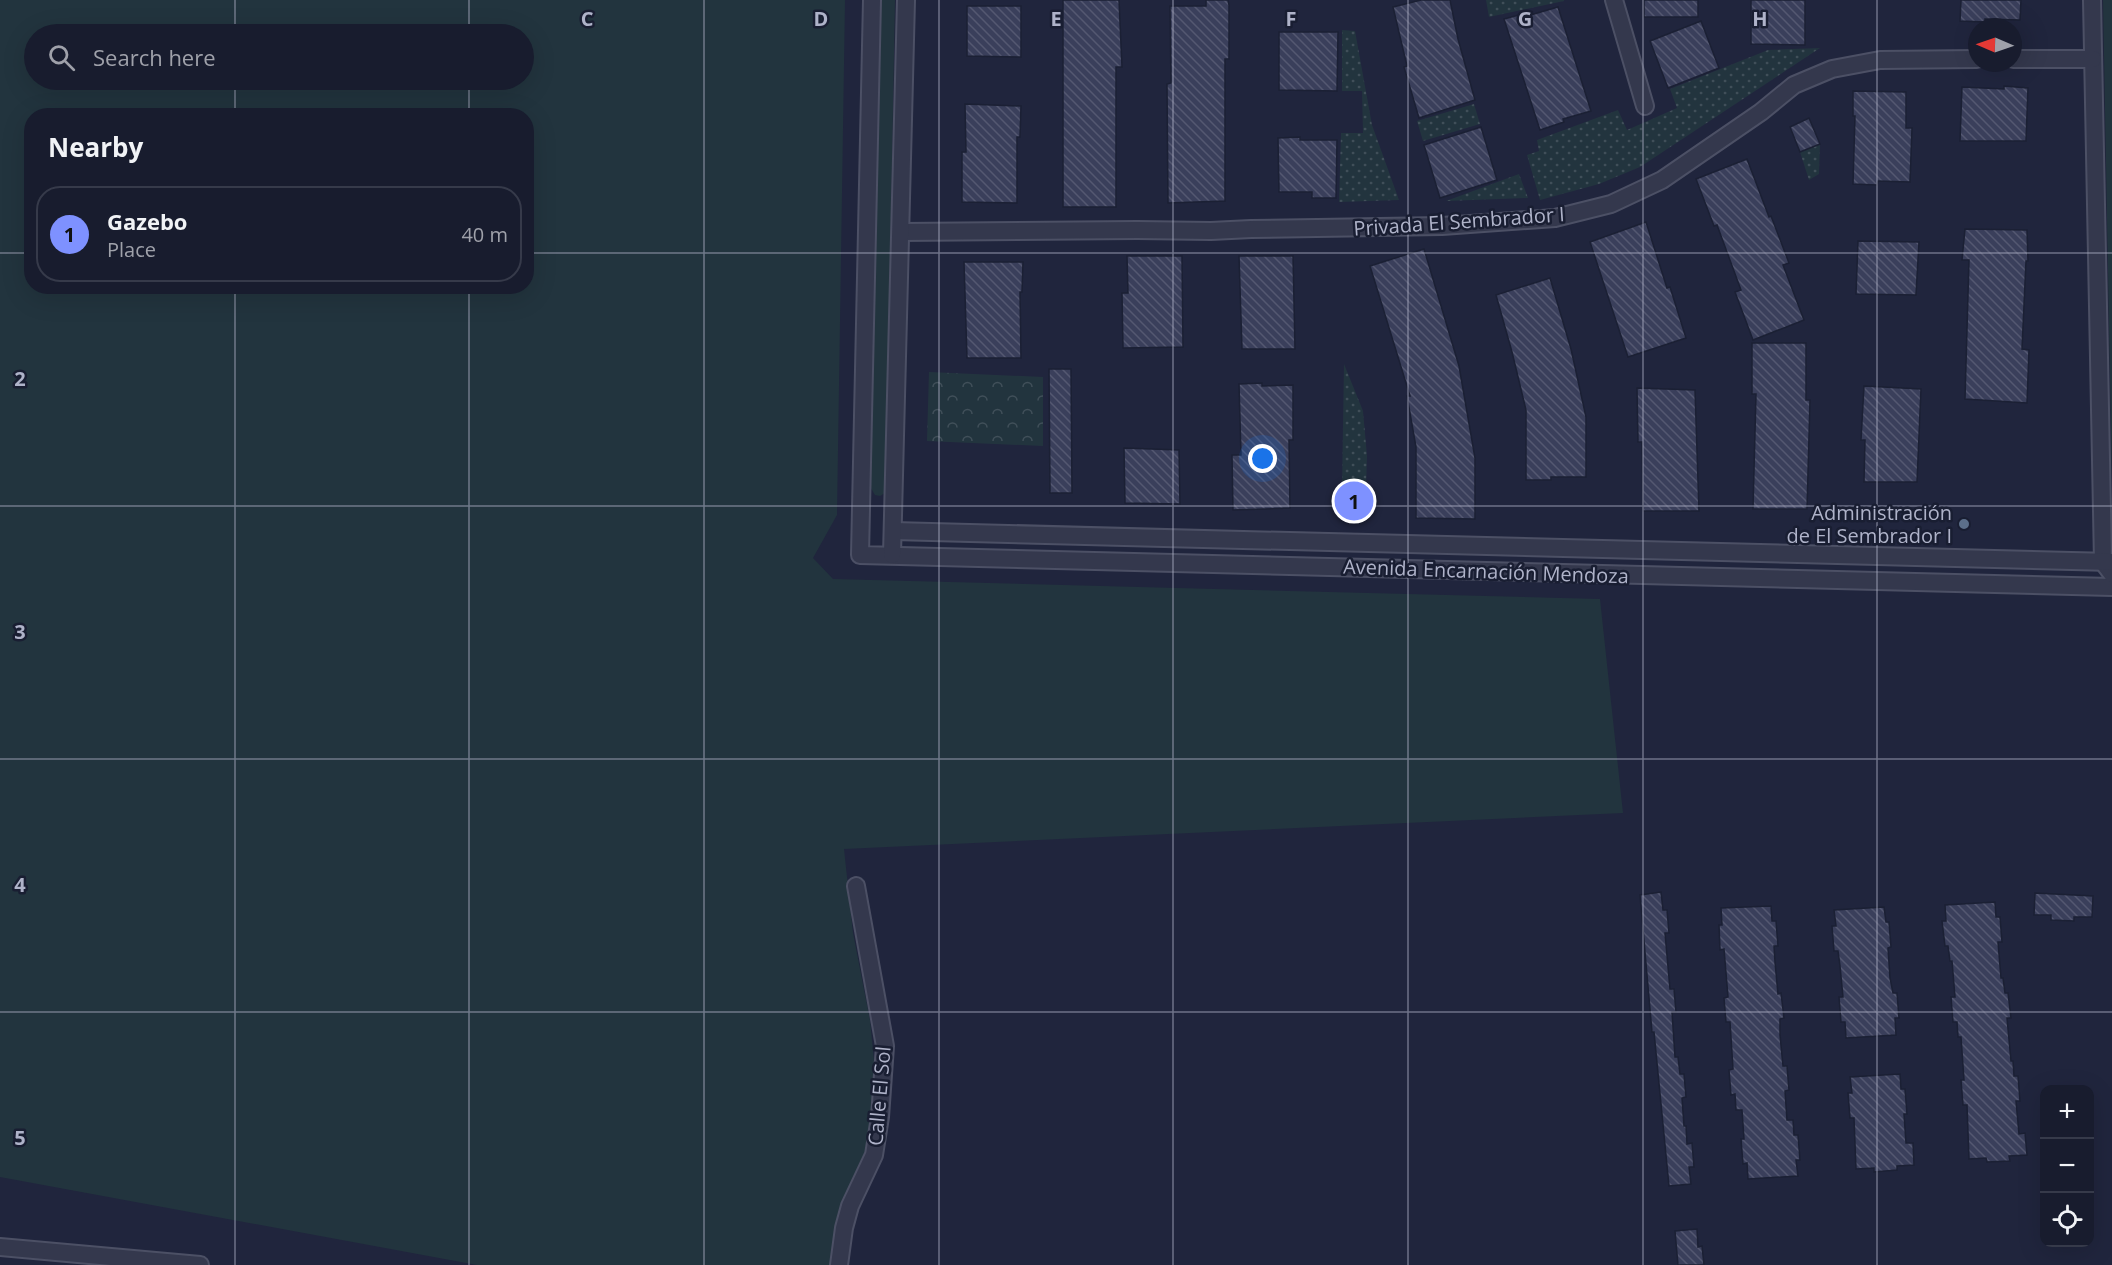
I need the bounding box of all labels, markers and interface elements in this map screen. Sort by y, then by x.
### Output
text: C [581,5,594,32]
text: D [814,5,828,32]
text: E [1050,5,1062,32]
text: F [1286,5,1296,32]
text: G [1518,5,1532,32]
text: H [1752,5,1768,32]
north arrow [1968,18,2022,72]
search box [24,24,534,90]
icon: search [45,41,78,74]
text: Search here [93,42,216,72]
text: Nearby [48,129,143,165]
street label: Privada El Sembrador I [1352,200,1566,242]
text: Gazebo [107,206,188,236]
text: 1 [64,221,75,248]
text: 40 m [461,221,508,248]
text: Place [107,236,156,263]
text: 2 [14,365,26,392]
your location [1248,444,1277,473]
pin: 1 [1334,478,1374,524]
place label: Administración de El Sembrador I [1787,499,1952,549]
marker: Administración de El Sembrador I [1957,517,1971,531]
street label: Avenida Encarnación Mendoza [1343,553,1629,589]
text: 3 [14,618,26,645]
text: 4 [14,871,26,898]
street label: Calle El Sol [861,1045,897,1147]
map controls [2040,1085,2094,1247]
button: + [2040,1085,2094,1139]
text: 5 [14,1124,26,1151]
button: − [2040,1139,2094,1193]
button: locate [2040,1193,2094,1247]

